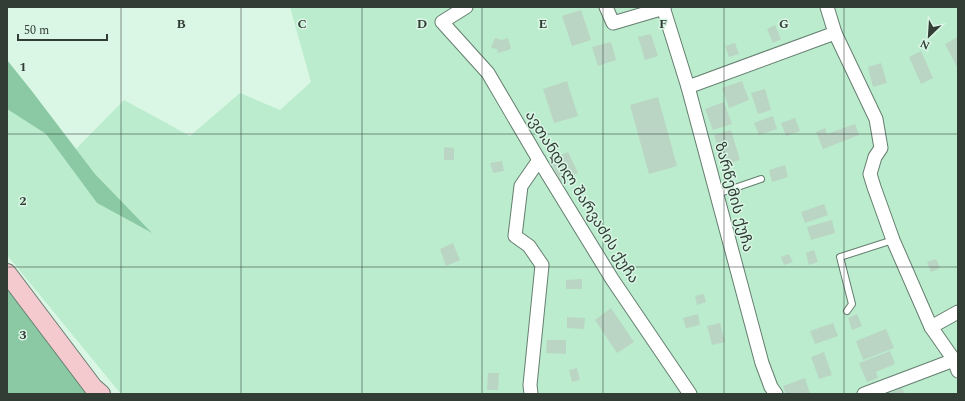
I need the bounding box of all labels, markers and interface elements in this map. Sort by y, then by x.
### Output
text: B [176,14,186,34]
text: C [297,14,307,34]
text: D [417,14,427,34]
text: E [539,14,548,34]
text: F [659,14,667,34]
text: G [779,14,789,34]
scale bar [18,16,107,42]
north arrow [909,16,949,56]
text: 50 m [24,21,49,40]
text: N [917,35,933,54]
text: 1 [19,57,27,77]
street label: ავთანდილ შარვაძის ქუჩა [519,106,645,288]
street label: ზარწემის ქუჩა [708,140,760,254]
text: 2 [19,191,27,211]
text: 3 [19,325,27,345]

